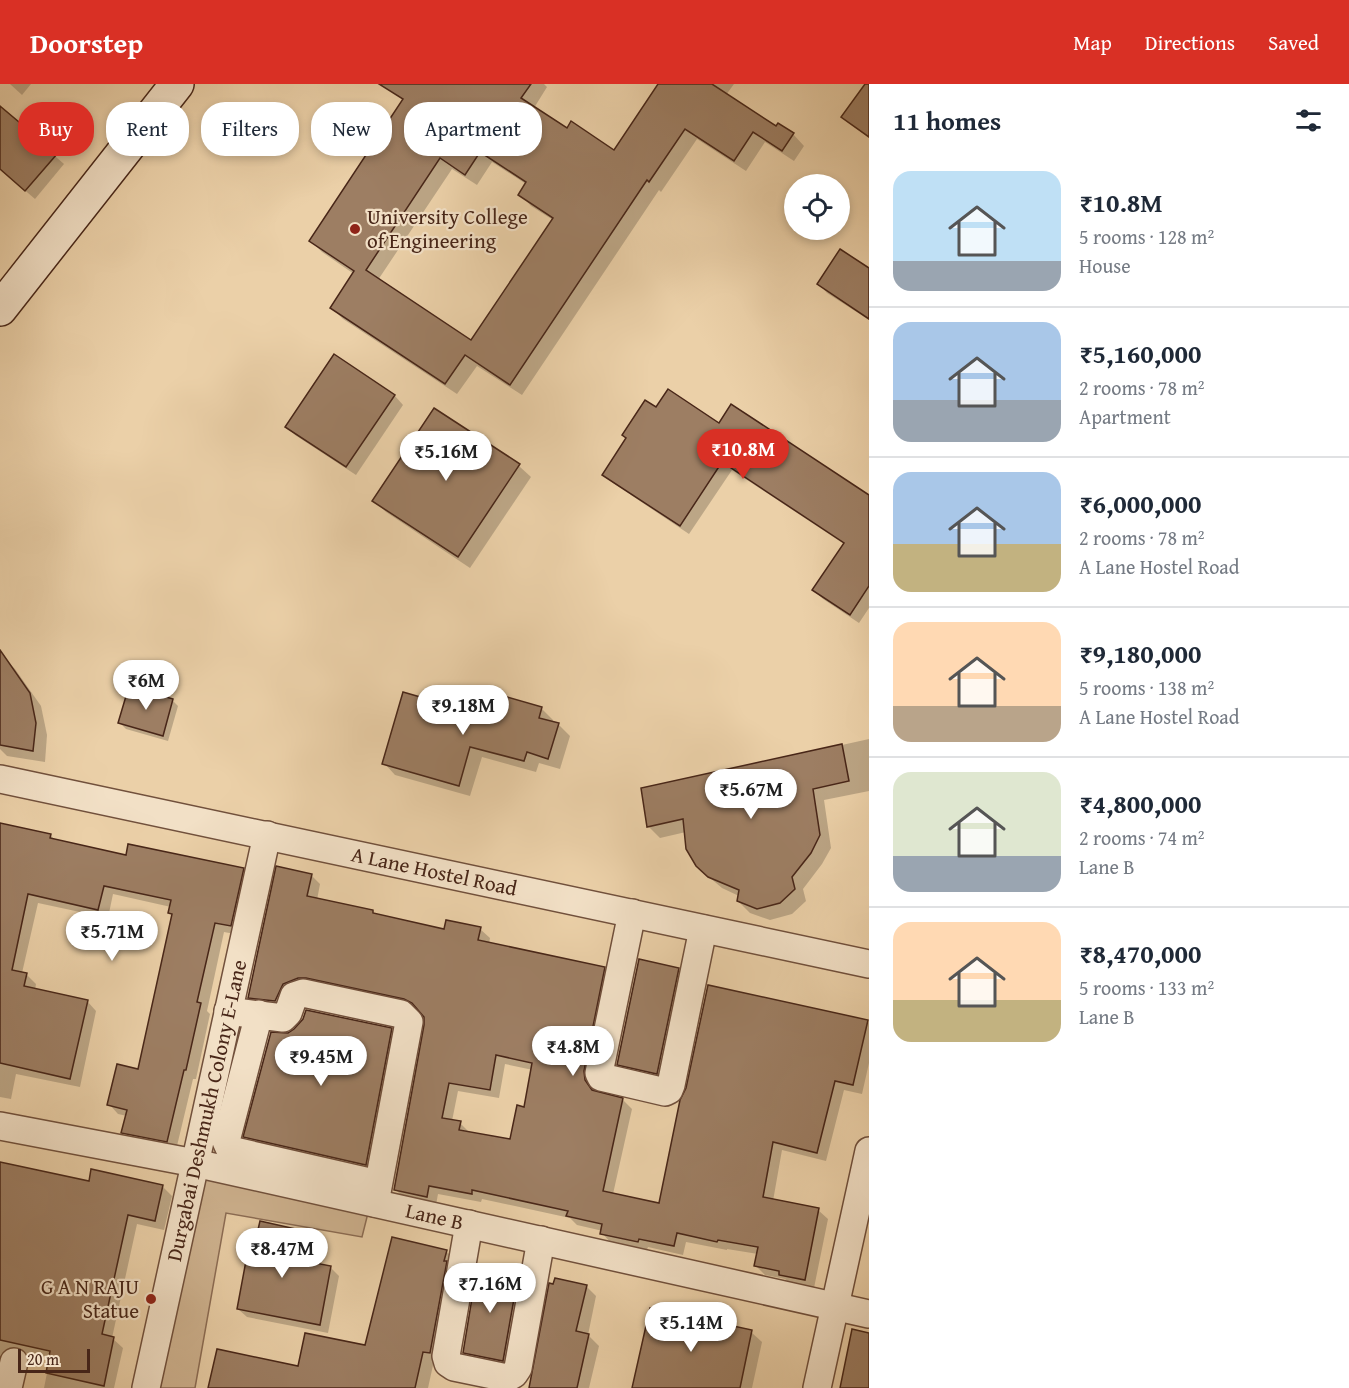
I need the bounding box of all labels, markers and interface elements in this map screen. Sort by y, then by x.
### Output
text: Doorstep [30,22,143,63]
text: Map [1073,27,1112,58]
text: Directions [1145,27,1235,58]
text: Saved [1268,27,1319,58]
text: 11 homes [893,101,1001,140]
chip: Buy [18,102,94,156]
chip: Rent [106,102,189,156]
chip: Filters [201,102,299,156]
chip: New [311,102,392,156]
chip: Apartment [404,102,542,156]
icon: filters [1292,104,1325,137]
map controls [784,174,850,240]
button: locate [784,174,850,240]
text: ₹10.8M [1079,183,1163,222]
icon: home [941,195,1013,267]
place label: University College of Engineering [367,201,528,256]
marker: University College of Engineering [348,222,362,236]
text: 5 rooms · 128 m² [1079,222,1214,251]
text: House [1079,251,1131,280]
text: ₹5,160,000 [1079,334,1201,373]
icon: home [941,346,1013,418]
text: 2 rooms · 78 m² [1079,373,1205,402]
text: Apartment [1079,402,1171,431]
pin: ₹10.8M [694,429,792,480]
pin: ₹5.16M [397,431,495,482]
text: ₹10.8M [711,434,775,463]
text: ₹5.16M [414,436,478,465]
text: ₹6,000,000 [1079,484,1201,523]
icon: home [941,496,1013,568]
text: 2 rooms · 78 m² [1079,523,1205,552]
text: A Lane Hostel Road [1079,552,1239,581]
text: ₹9,180,000 [1079,634,1201,673]
icon: home [941,646,1013,718]
pin: ₹6M [117,660,175,711]
text: ₹6M [127,665,165,694]
text: 5 rooms · 138 m² [1079,673,1214,702]
pin: ₹9.18M [414,685,512,736]
text: ₹9.18M [431,690,495,719]
text: A Lane Hostel Road [1079,702,1239,731]
pin: ₹5.67M [702,769,800,820]
text: ₹5.67M [719,774,783,803]
text: ₹4,800,000 [1079,784,1201,823]
icon: home [941,796,1013,868]
text: 2 rooms · 74 m² [1079,823,1205,852]
street label: A Lane Hostel Road [349,838,521,904]
text: Lane B [1079,852,1135,881]
pin: ₹5.71M [63,911,161,962]
text: ₹5.71M [80,916,144,945]
text: ₹8,470,000 [1079,934,1201,973]
icon: home [941,946,1013,1018]
street label: Durgabai Deshmukh Colony E-Lane [158,956,254,1264]
text: 5 rooms · 133 m² [1079,973,1214,1002]
text: Lane B [1079,1002,1135,1031]
pin: ₹4.8M [531,1026,615,1077]
text: ₹4.8M [546,1031,600,1060]
pin: ₹9.45M [272,1036,370,1087]
text: ₹9.45M [289,1041,353,1070]
street label: Lane B [403,1195,467,1238]
pin: ₹8.47M [233,1228,331,1279]
text: ₹8.47M [250,1233,314,1262]
pin: ₹7.16M [441,1263,539,1314]
text: ₹7.16M [458,1268,522,1297]
place label: G A N RAJU Statue [41,1271,139,1326]
marker: G A N RAJU Statue [144,1292,158,1306]
pin: ₹5.14M [642,1302,740,1353]
text: ₹5.14M [659,1307,723,1336]
scale bar [18,1346,90,1374]
text: 20 m [27,1347,59,1371]

